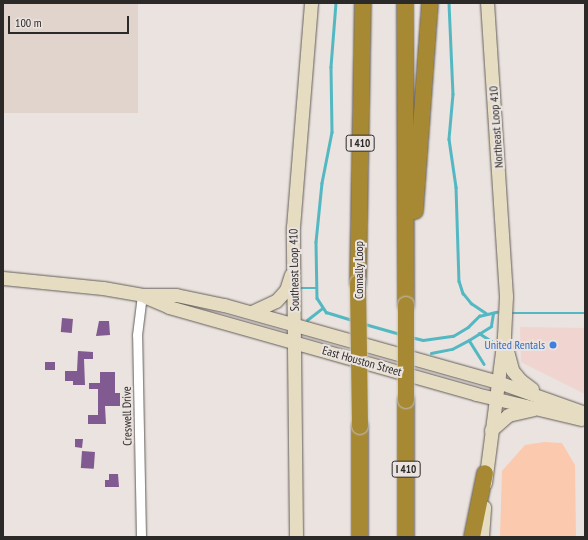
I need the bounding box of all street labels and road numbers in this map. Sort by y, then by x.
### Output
street label: Northeast Loop 410 [486,85,506,169]
road number: I 410 [345,134,375,152]
street label: Southeast Loop 410 [286,229,302,311]
street label: Connally Loop [352,241,366,299]
street label: East Houston Street [321,343,403,379]
street label: Creswell Drive [119,386,135,446]
road number: I 410 [391,460,421,478]

